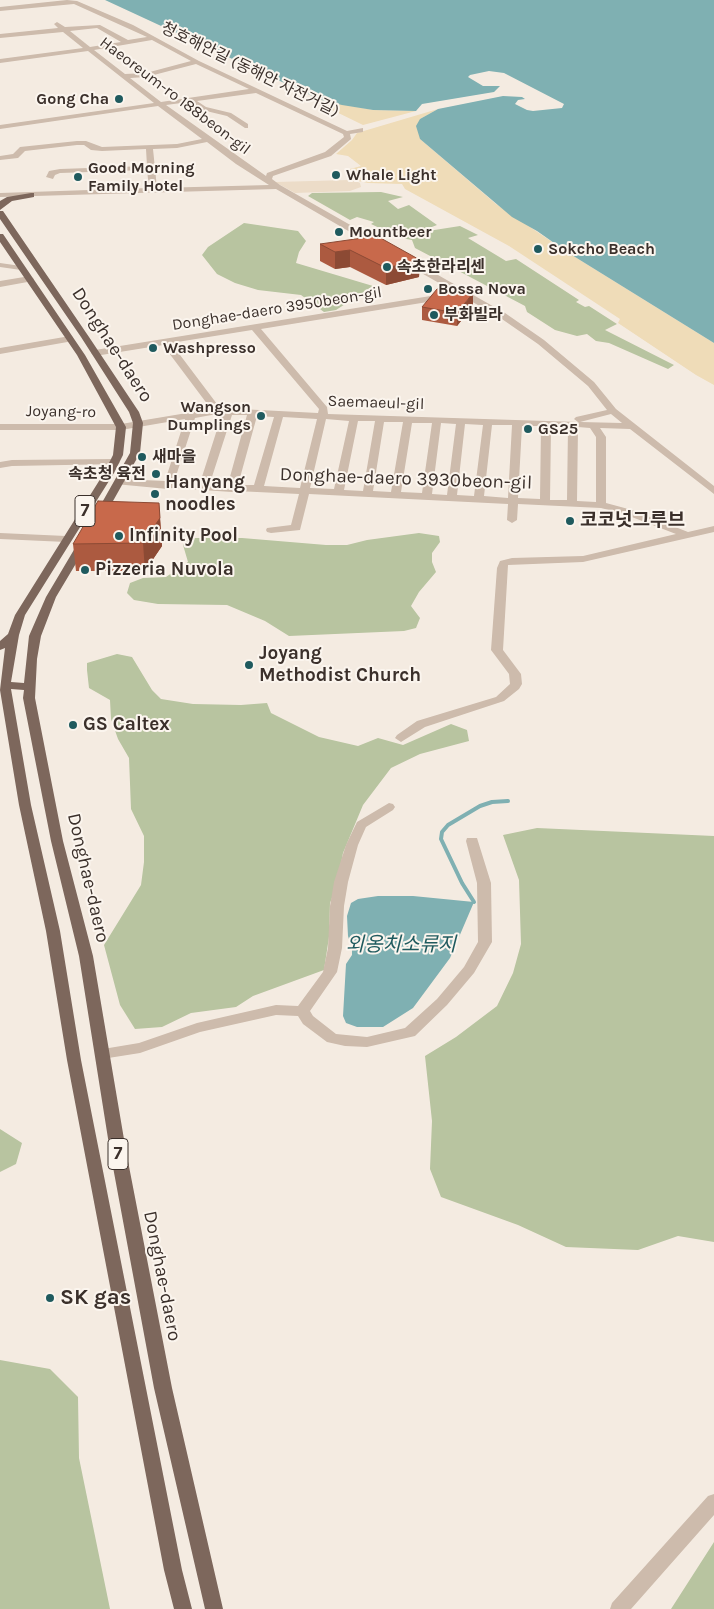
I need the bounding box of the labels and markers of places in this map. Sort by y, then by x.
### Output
place label: Gong Cha [36,89,109,109]
marker: Gong Cha [113,93,125,105]
place label: Good Morning Family Hotel [88,158,195,196]
place label: Whale Light [346,165,437,185]
marker: Whale Light [330,169,342,181]
marker: Good Morning Family Hotel [72,171,84,183]
place label: Mountbeer [349,222,431,242]
marker: Mountbeer [333,226,345,238]
place label: Sokcho Beach [548,239,655,259]
marker: Sokcho Beach [532,243,544,255]
place label: 속초한라리센 [397,257,485,277]
marker: 속초한라리센 [381,261,393,273]
place label: Bossa Nova [438,279,526,299]
marker: Bossa Nova [422,283,434,295]
place label: 부화빌라 [444,305,503,325]
marker: 부화빌라 [428,309,440,321]
place label: Washpresso [163,338,256,358]
marker: Washpresso [147,342,159,354]
place label: Wangson Dumplings [167,397,251,435]
marker: Wangson Dumplings [255,410,267,422]
place label: GS25 [538,419,578,439]
marker: GS25 [522,423,534,435]
place label: 새마을 [152,447,196,467]
marker: 새마을 [136,451,148,463]
place label: 속초청 육전 [68,464,146,484]
marker: 속초청 육전 [150,468,162,480]
place label: Hanyang noodles [165,472,245,516]
marker: Hanyang noodles [149,488,161,500]
place label: 코코넛그루브 [580,510,685,532]
marker: 코코넛그루브 [564,515,576,527]
place label: Infinity Pool [129,525,238,547]
marker: Infinity Pool [113,530,125,542]
place label: Pizzeria Nuvola [95,559,234,581]
marker: Pizzeria Nuvola [79,564,91,576]
place label: Joyang Methodist Church [259,643,421,687]
marker: Joyang Methodist Church [243,659,255,671]
place label: GS Caltex [83,714,170,736]
marker: GS Caltex [67,719,79,731]
place label: SK gas [60,1285,131,1311]
marker: SK gas [44,1292,56,1304]

